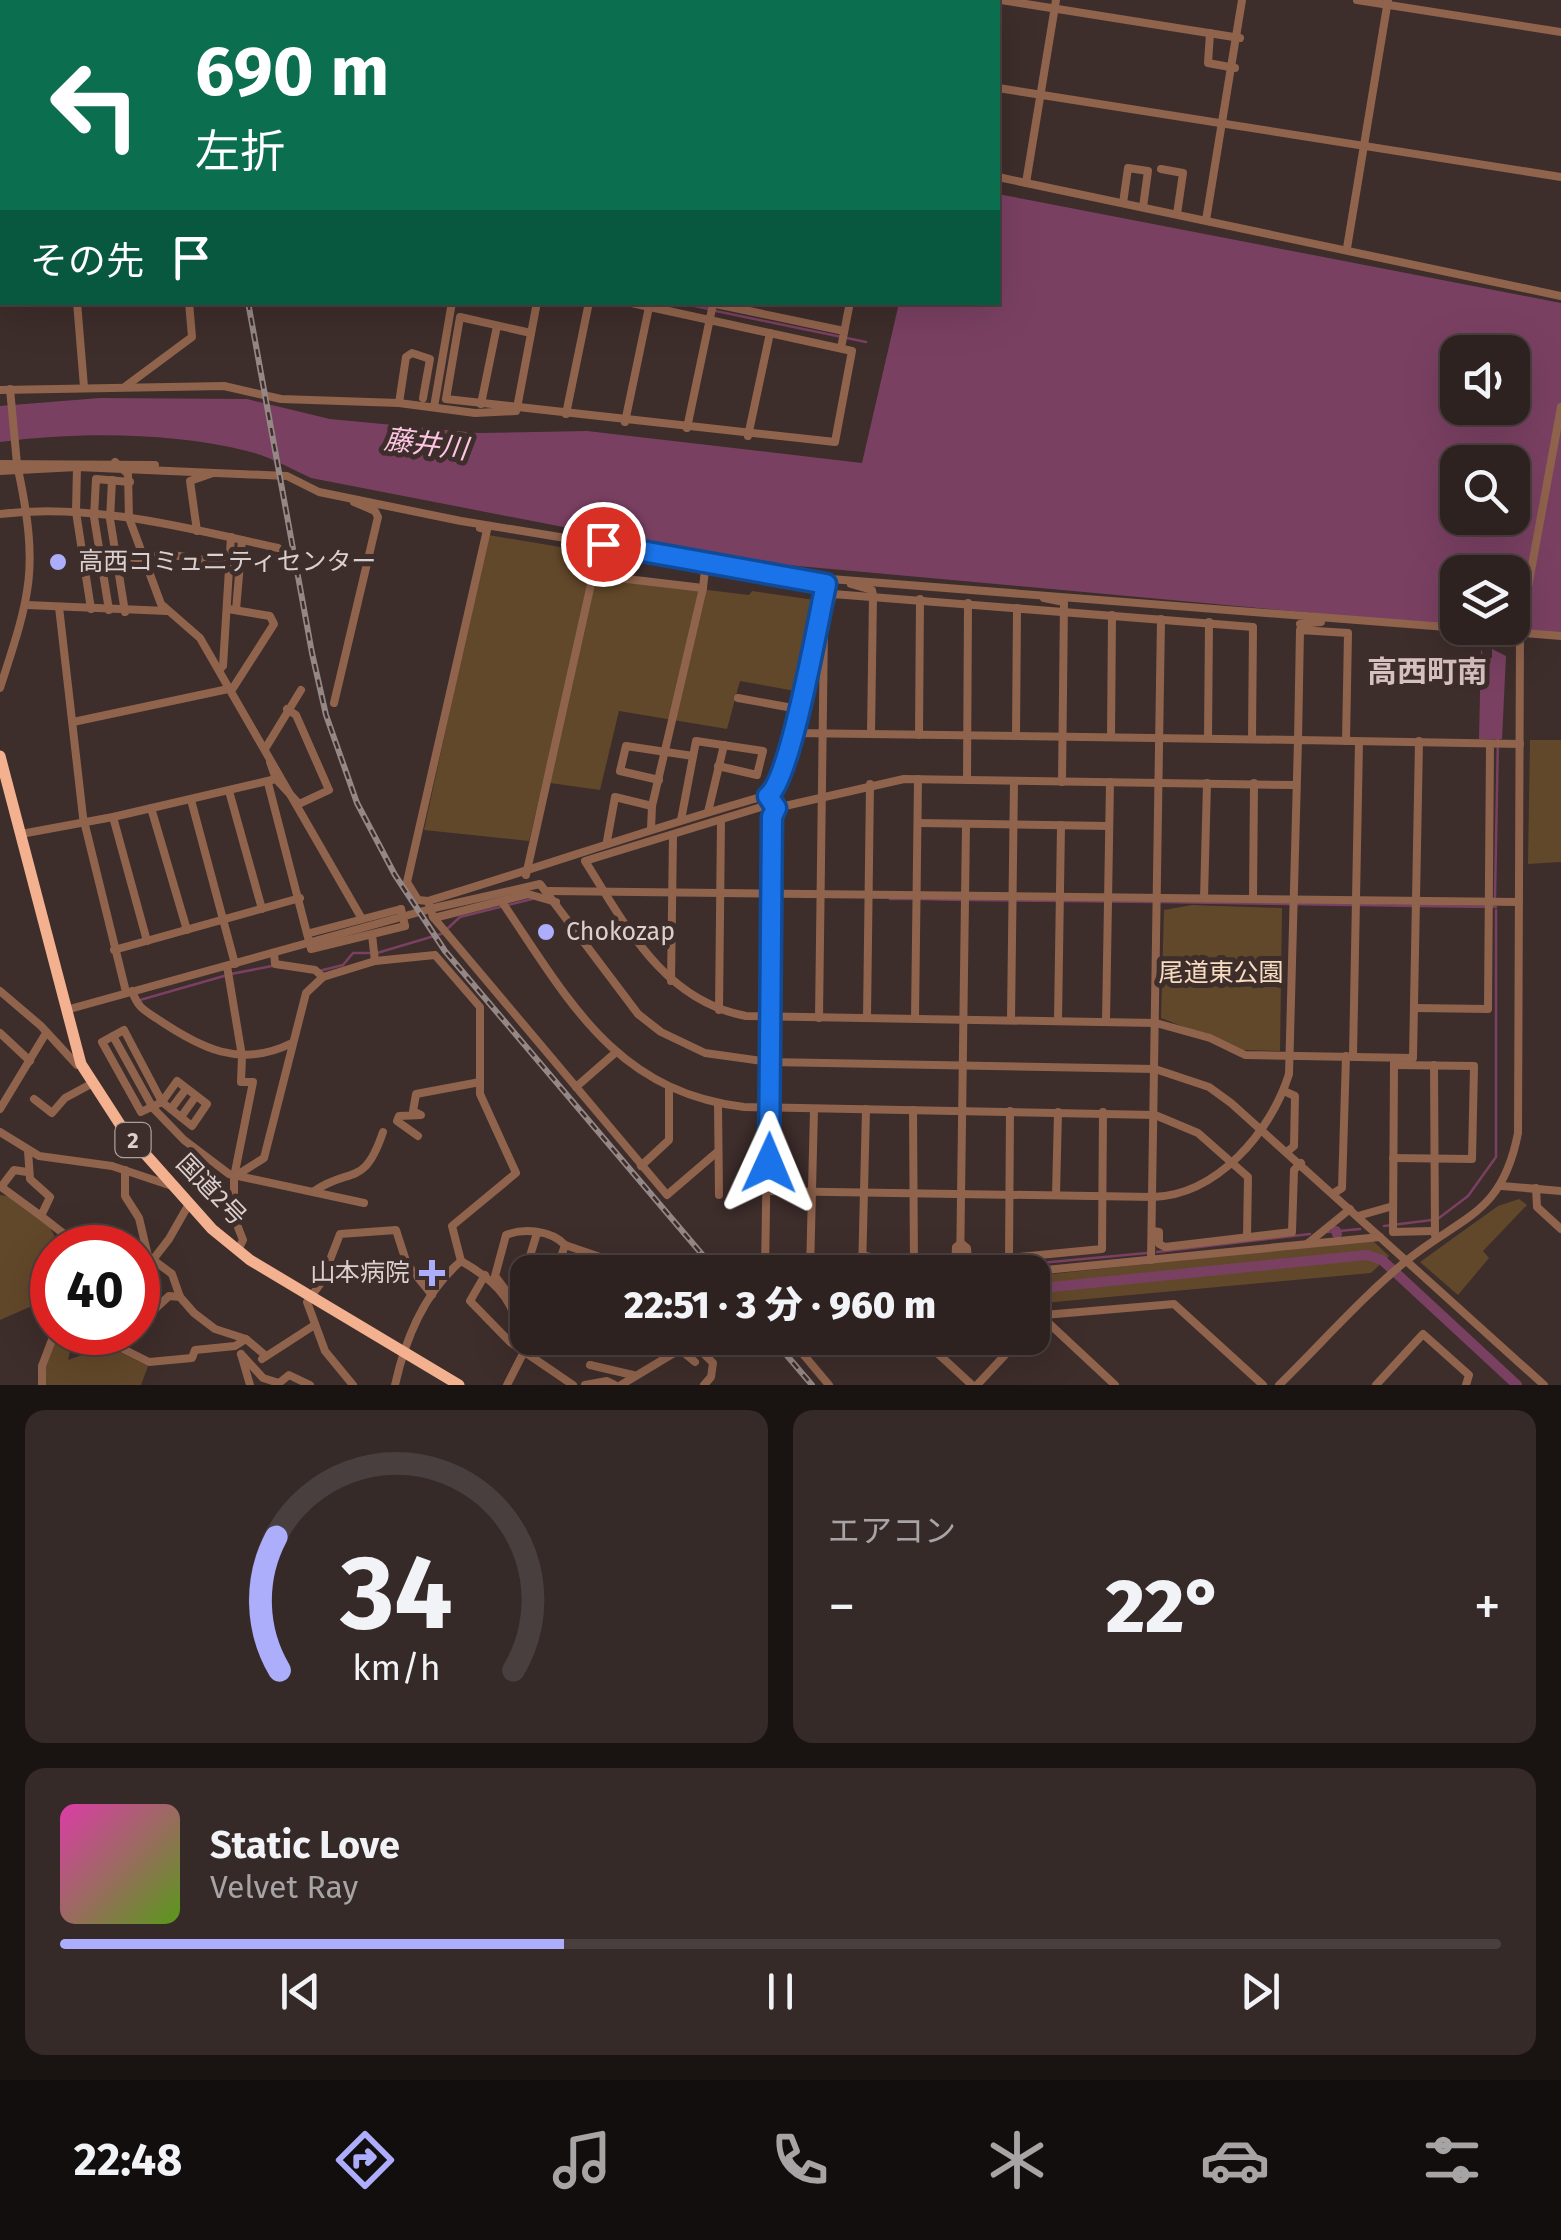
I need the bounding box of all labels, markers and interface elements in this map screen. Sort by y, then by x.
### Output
text: 690 m [195,30,389,114]
icon: left [30,40,160,170]
text: 左折 [195,125,285,179]
icon: arrive [164,230,219,285]
text: その先 [30,238,144,284]
map controls [1440,335,1530,645]
button: sound [1440,335,1530,425]
water label: 藤井川 [382,423,473,466]
button: search [1440,445,1530,535]
pin [561,502,646,587]
icon: arrive [576,517,631,572]
place label: 高西コミュニティセンター [78,547,377,577]
marker: 高西コミュニティセンター [47,551,69,573]
button: layers [1440,555,1530,645]
district label: 高西町南 [1367,654,1487,690]
place label: Chokozap [566,917,675,947]
marker: Chokozap [535,921,557,943]
park label: 尾道東公園 [1158,958,1284,988]
position arrow [717,1111,821,1215]
road number: 2 [116,1123,150,1157]
street label: 国道2号 [170,1148,252,1232]
speed limit sign: 40 [30,1225,160,1355]
place label: 山本病院 [310,1258,410,1288]
marker: 山本病院 [419,1260,445,1286]
text: 22:51 · 3 分 · 960 m [624,1282,936,1328]
text: エアコン [828,1512,956,1550]
text: 34 [339,1531,453,1656]
text: 22° [1106,1562,1223,1652]
text: − [828,1574,856,1640]
text: + [1474,1574,1501,1640]
text: km/h [352,1647,441,1689]
text: Static Love [210,1822,400,1868]
text: Velvet Ray [210,1868,358,1906]
icon: previous [273,1964,328,2019]
icon: pause [753,1964,808,2019]
icon: next [1233,1964,1288,2019]
icon: directions [330,2125,400,2195]
icon: music [547,2125,617,2195]
icon: phone [765,2125,835,2195]
icon: climate [982,2125,1052,2195]
icon: car [1200,2125,1270,2195]
icon: filters [1417,2125,1487,2195]
text: 22:48 [74,2133,182,2187]

